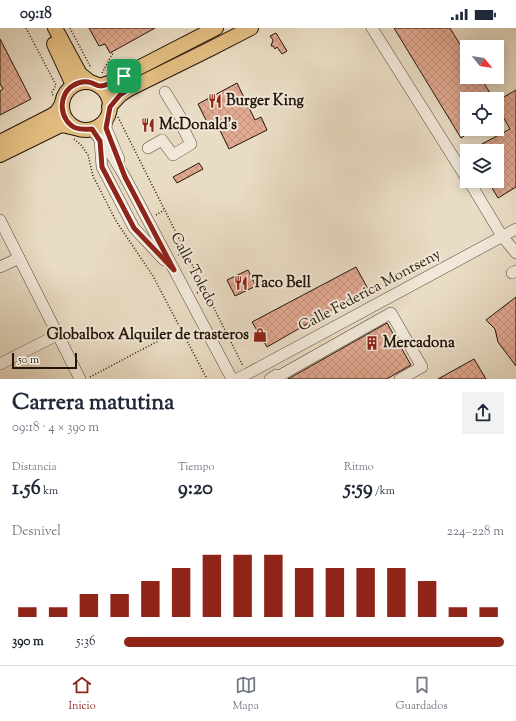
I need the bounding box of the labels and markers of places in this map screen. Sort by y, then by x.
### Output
pin [107,59,141,93]
place label: Burger King [226,91,305,112]
restaurant icon: Burger King [207,93,223,109]
place label: McDonald's [159,115,237,136]
restaurant icon: McDonald's [140,117,156,133]
place label: Taco Bell [252,273,312,294]
restaurant icon: Taco Bell [233,275,249,291]
place label: Globalbox Alquiler de trasteros [46,325,249,346]
shop icon: Globalbox Alquiler de trasteros [252,327,268,343]
place label: Mercadona [383,333,455,354]
building icon: Mercadona [364,335,380,351]

